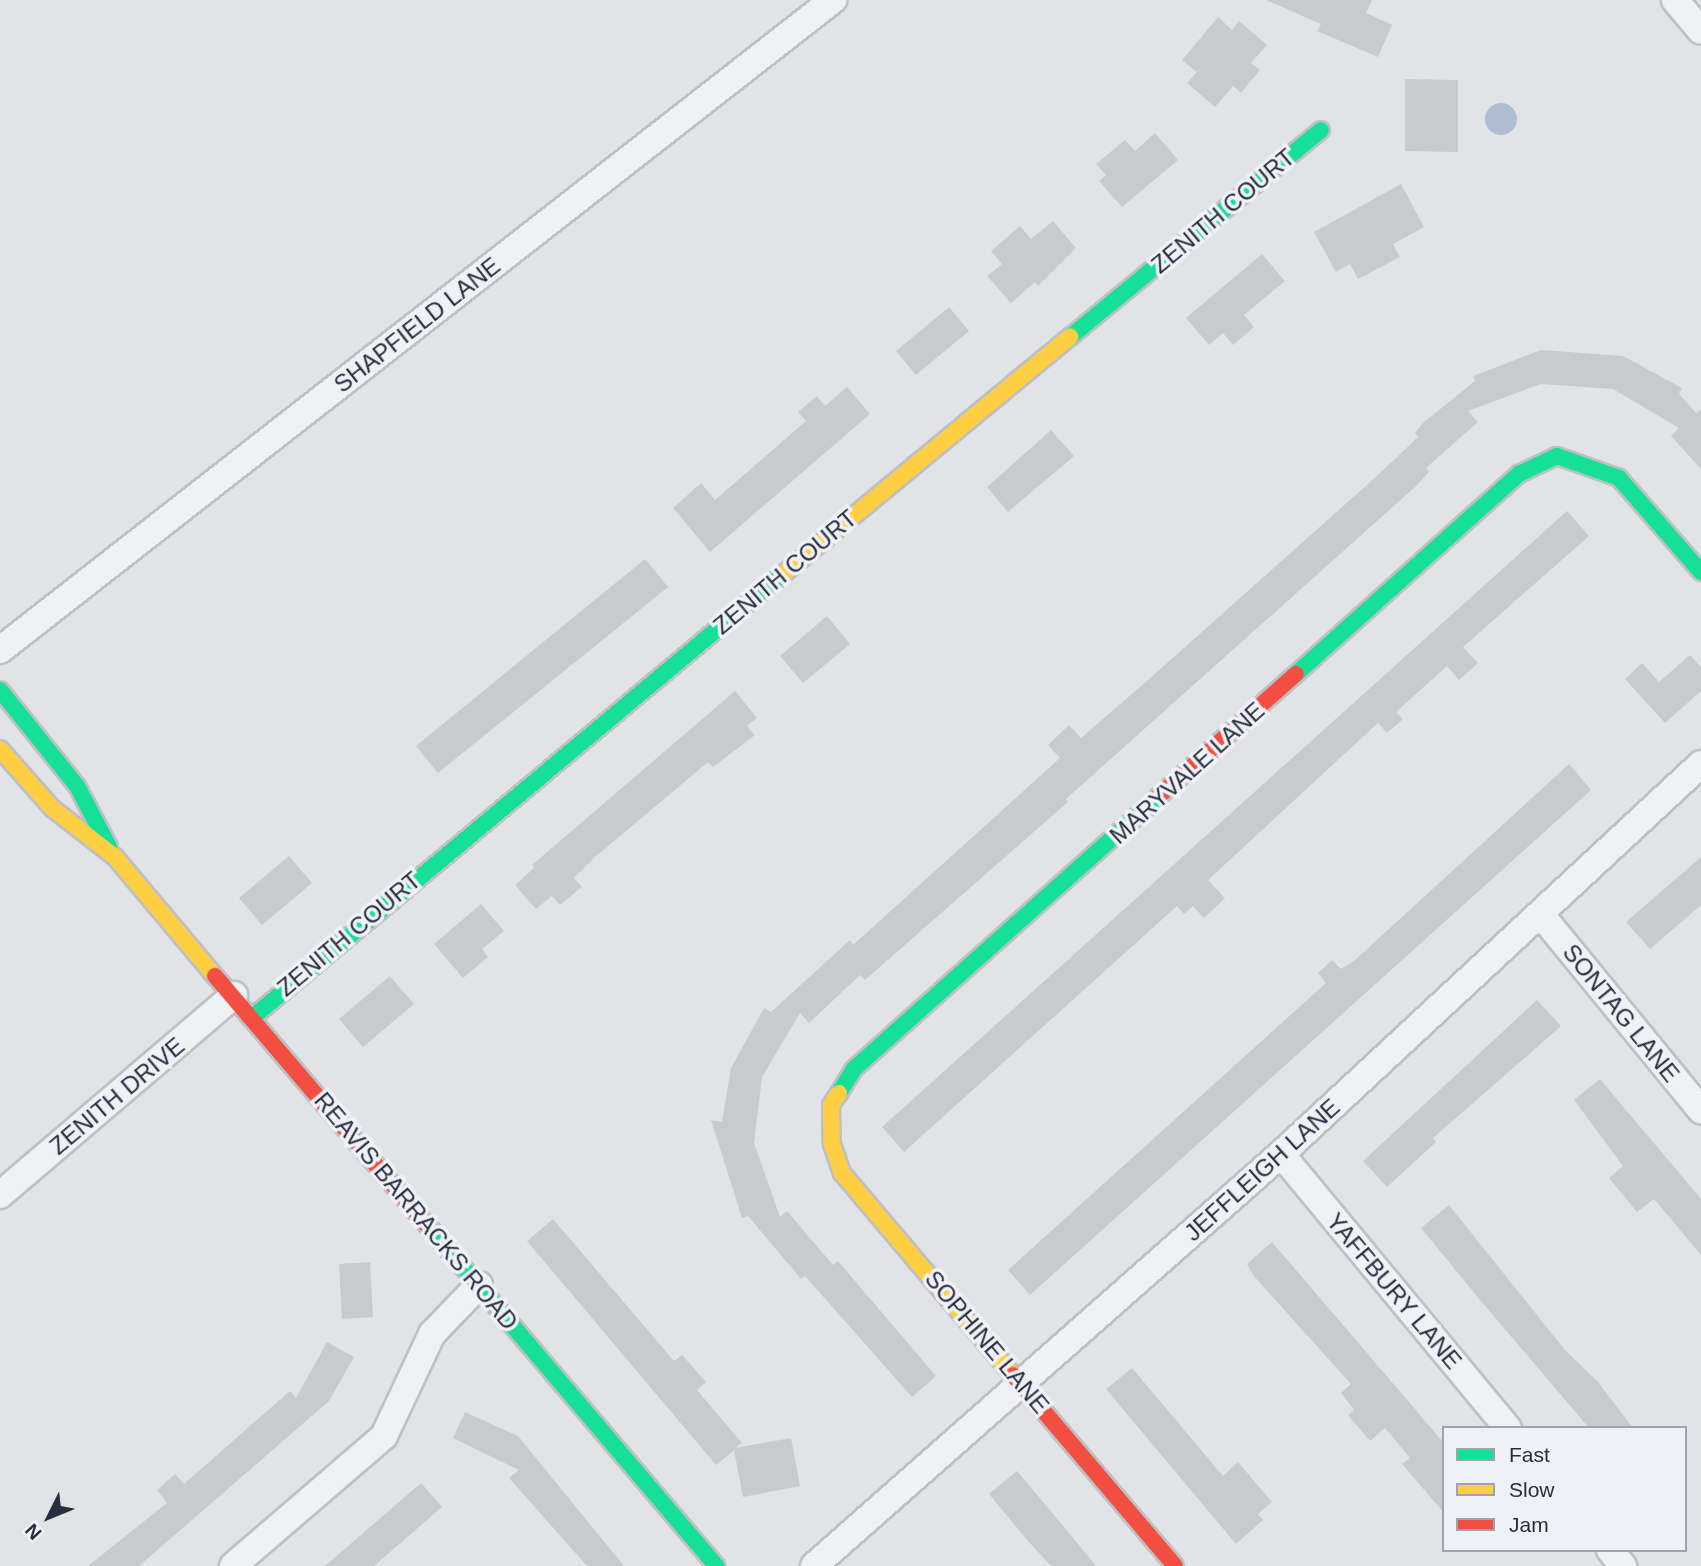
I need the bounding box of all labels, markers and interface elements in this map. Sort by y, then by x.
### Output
street label: ZENITH COURT [1145,143,1301,279]
street label: SHAPFIELD LANE [328,251,506,399]
street label: ZENITH COURT [707,504,863,640]
street label: MARYVALE LANE [1104,696,1270,850]
street label: ZENITH COURT [271,866,427,1002]
street label: SONTAG LANE [1557,938,1685,1088]
street label: ZENITH DRIVE [44,1031,190,1161]
street label: REAVIS BARRACKS ROAD [308,1086,524,1336]
street label: JEFFLEIGH LANE [1179,1093,1345,1247]
street label: YAFFBURY LANE [1320,1207,1468,1375]
street label: SOPHINE LANE [919,1265,1055,1419]
legend [1442,1426,1687,1552]
text: Fast [1509,1443,1550,1466]
text: Slow [1509,1478,1555,1501]
north arrow [14,1482,84,1552]
text: Jam [1509,1513,1549,1536]
text: N [21,1519,46,1544]

